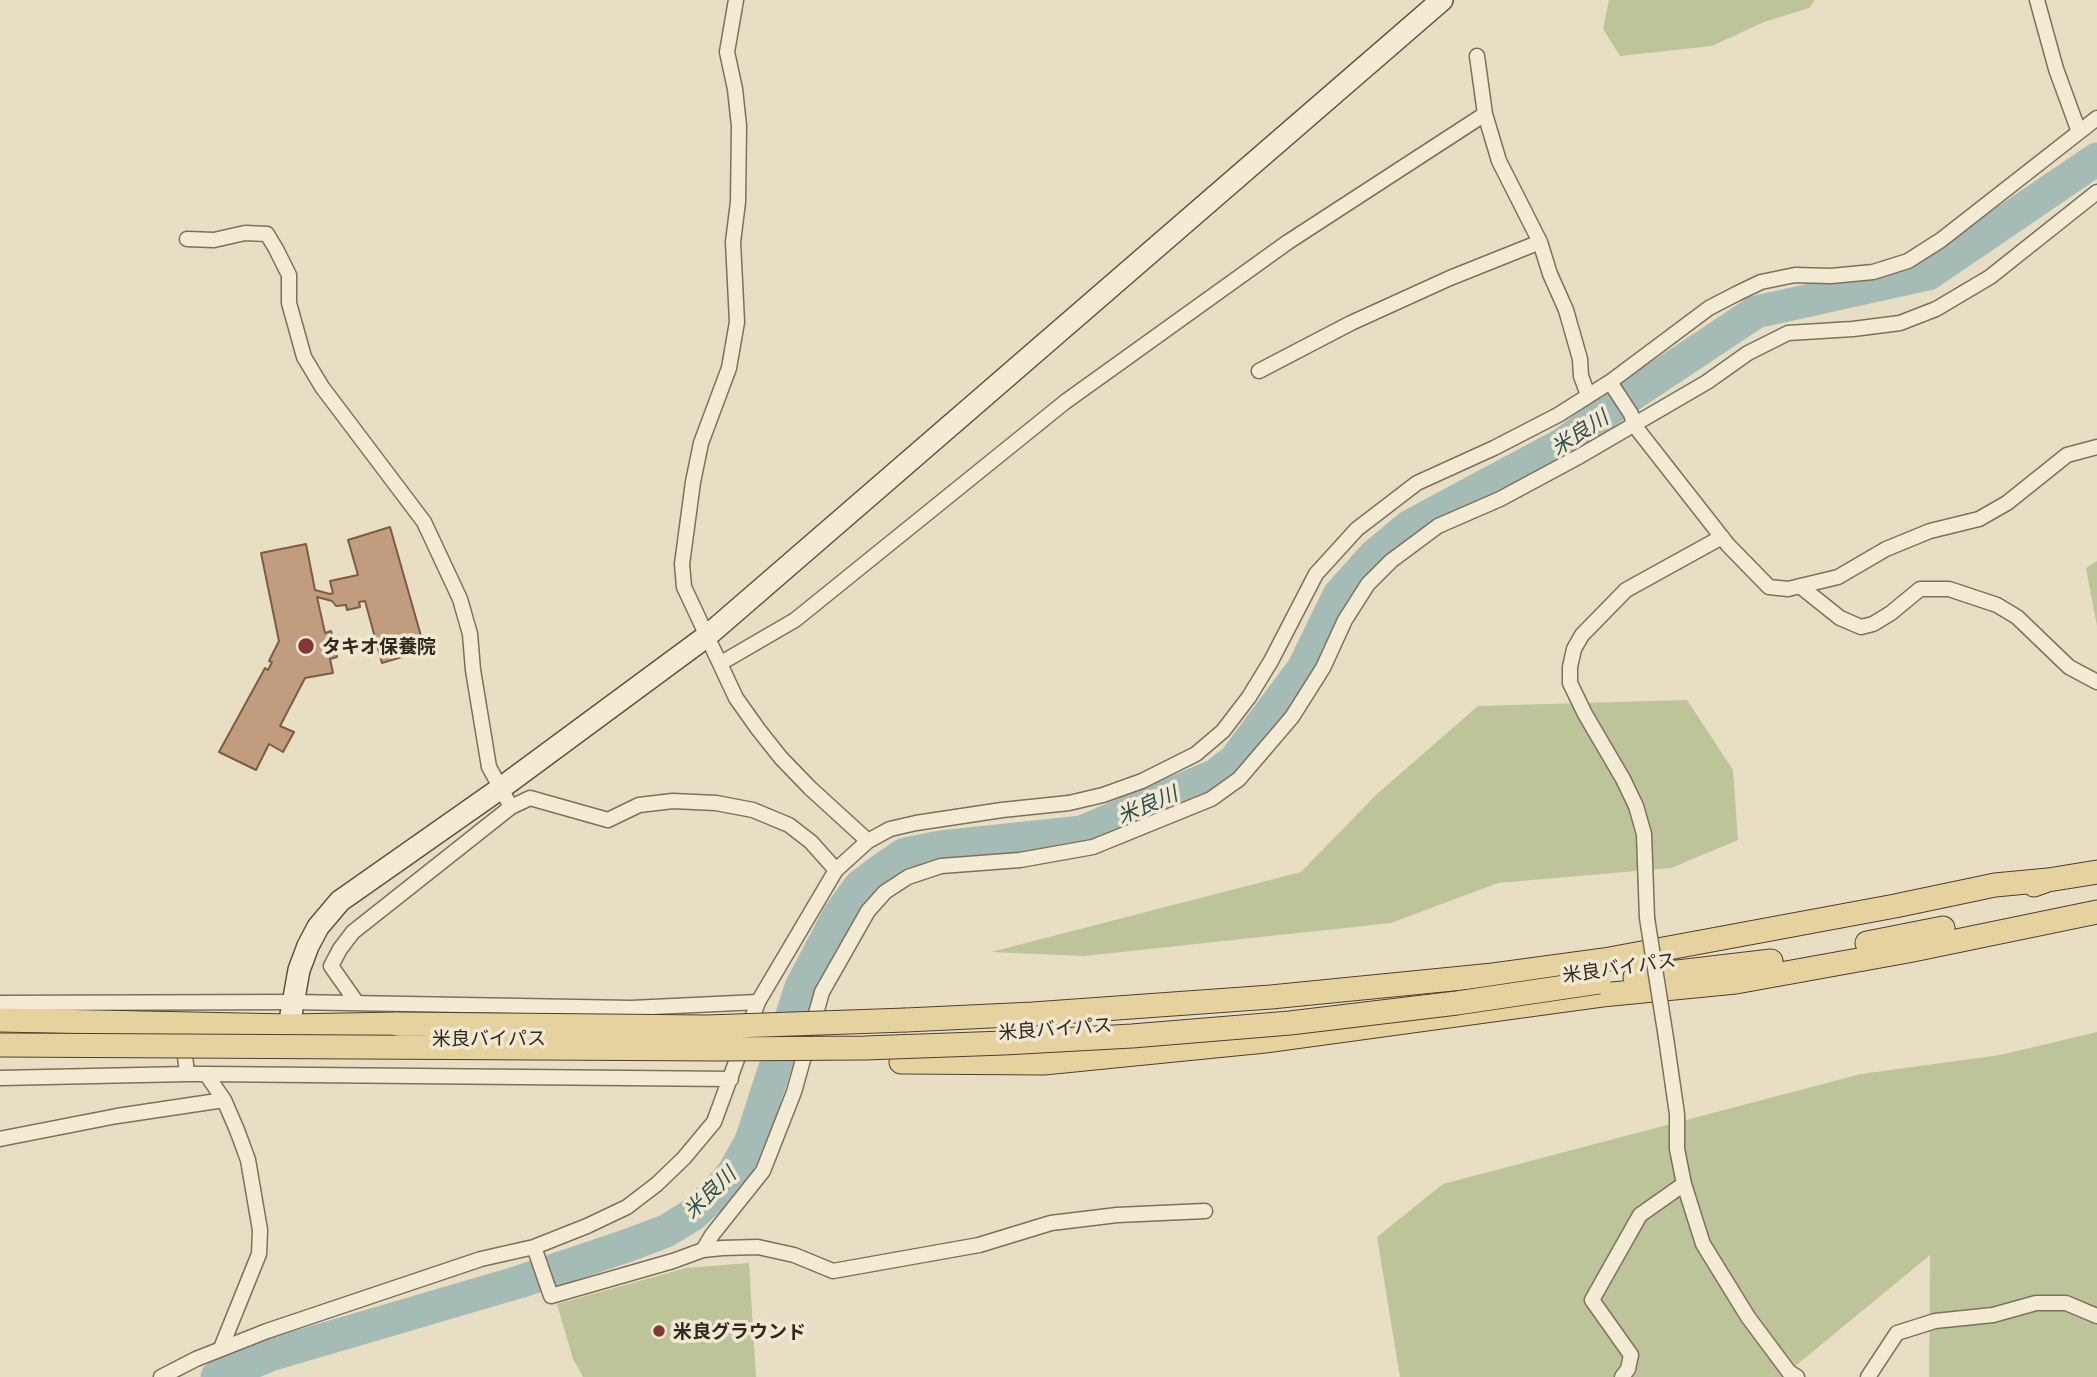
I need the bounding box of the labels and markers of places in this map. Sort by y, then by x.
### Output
place label: タキオ保養院 [322,635,436,657]
marker: タキオ保養院 [296,636,316,656]
place label: 米良グラウンド [673,1320,806,1342]
marker: 米良グラウンド [651,1323,667,1339]

